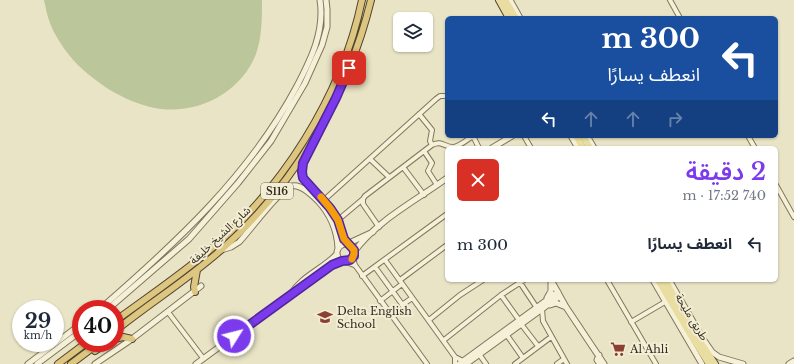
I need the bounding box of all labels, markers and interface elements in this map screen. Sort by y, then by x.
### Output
map controls [393,12,433,52]
button: layers [393,12,433,52]
text: 300 m [601,21,700,56]
icon: left [714,32,766,84]
pin [332,51,366,85]
icon: arrive [338,57,360,79]
text: انعطف يسارًا [607,64,700,86]
icon: left [538,108,560,130]
icon: ahead [580,108,602,130]
icon: ahead [622,108,644,130]
icon: right [664,108,686,130]
text: 2 دقيقة [686,157,766,186]
button: close [457,159,499,201]
road number: S116 [261,183,293,199]
text: 740 m · 17:52 [683,187,766,204]
street label: شارع الشيخ خليفة [187,203,254,268]
icon: left [744,233,766,255]
text: انعطف يسارًا [647,234,732,253]
text: 300 m [457,235,508,254]
street label: طريق مليحة [672,291,711,343]
speed limit sign: 40 [72,300,124,352]
place label: Delta English School [337,304,412,331]
school or university icon: Delta English School [316,308,334,326]
text: 29 [25,309,51,333]
position arrow [213,315,255,357]
text: km/h [24,329,52,342]
supermarket icon: Al Ahli [609,340,627,358]
place label: Al Ahli [629,342,668,356]

